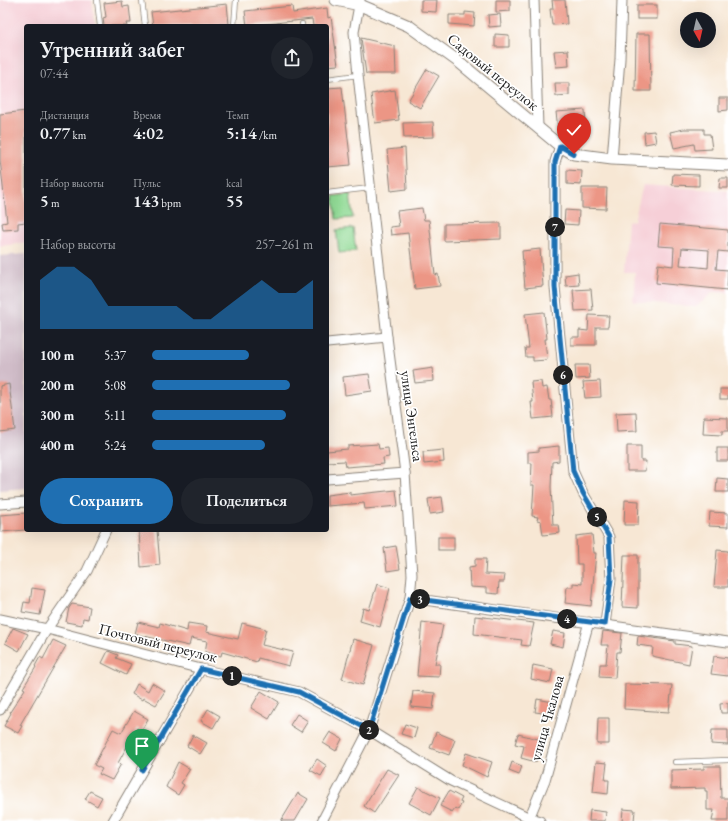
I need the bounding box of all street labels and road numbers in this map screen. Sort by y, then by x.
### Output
street label: Садовый переулок [444,29,543,114]
street label: улица Энгельса [397,369,428,463]
street label: Почтовый переулок [97,619,219,666]
street label: улица Чкалова [525,673,568,763]

